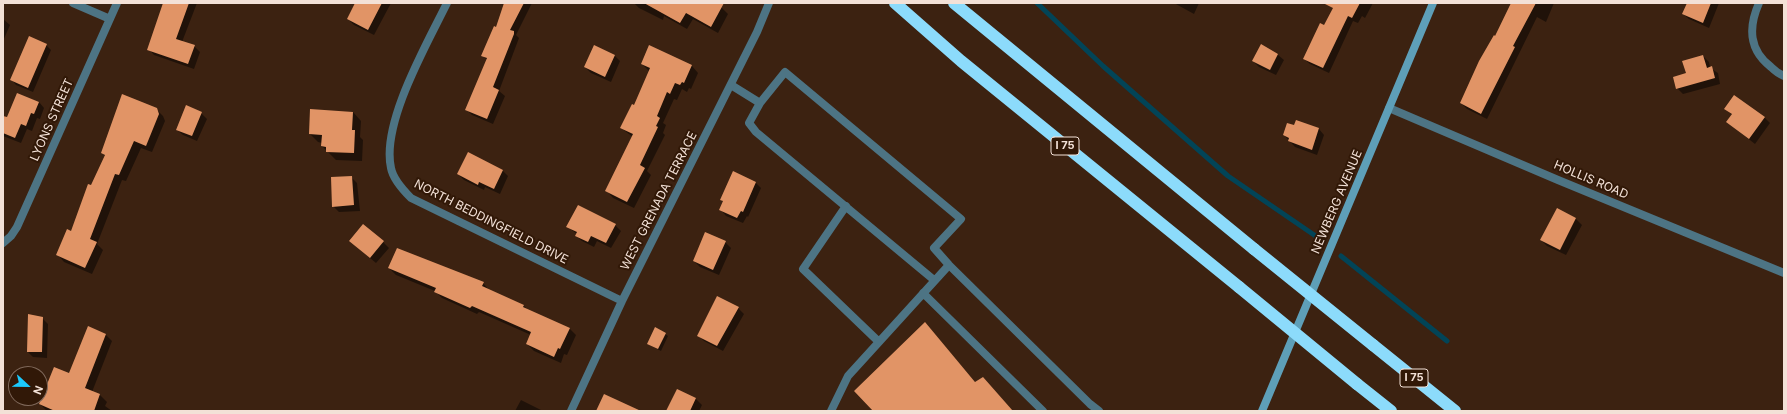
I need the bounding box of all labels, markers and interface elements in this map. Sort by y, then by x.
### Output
street label: LYONS STREET [27,77,77,163]
street label: WEST GRENADA TERRACE [618,129,700,273]
road number: I 75 [1051,137,1079,155]
street label: NEWBERG AVENUE [1309,148,1365,256]
street label: HOLLIS ROAD [1552,158,1630,202]
street label: NORTH BEDDINGFIELD DRIVE [412,177,570,267]
north arrow [8,366,48,406]
road number: I 75 [1400,369,1428,387]
text: N [30,384,46,397]

